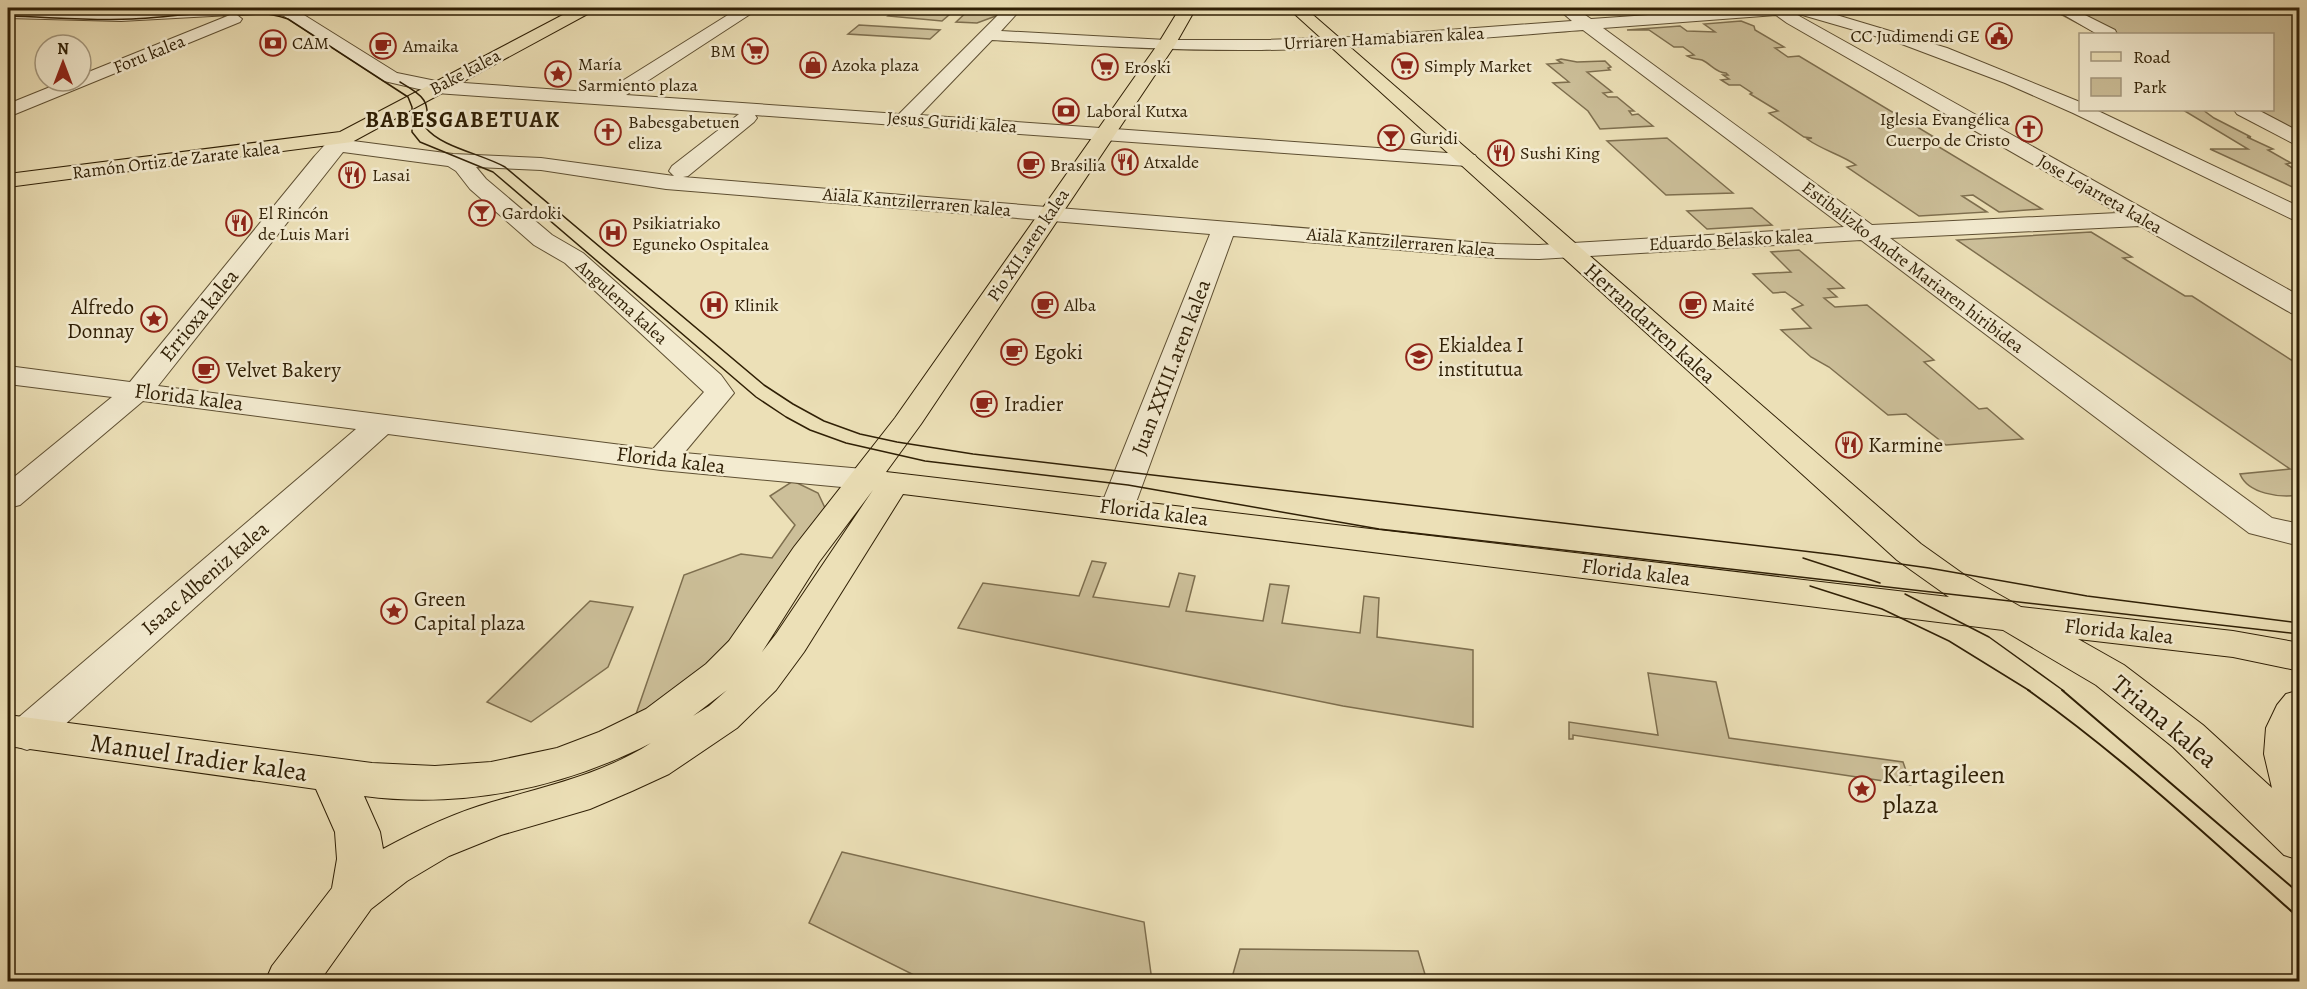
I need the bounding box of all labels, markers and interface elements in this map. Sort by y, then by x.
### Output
street label: Urriaren Hamabiaren kalea [1283,21,1486,55]
public building icon: CC Judimendi GE [1984,21,2014,51]
place label: CC Judimendi GE [1850,24,1980,48]
bank icon: CAM [258,28,288,58]
street label: Foru kalea [110,29,189,79]
place label: CAM [292,31,329,55]
cafe icon: Amaika [368,31,398,61]
north arrow [33,33,93,93]
legend [2079,33,2274,111]
place label: Amaika [402,34,459,58]
supermarket icon: BM [740,36,770,66]
text: N [57,38,69,60]
place label: BM [710,39,736,63]
street label: Bake kalea [425,43,505,101]
text: Road [2133,45,2171,69]
shop icon: Azoka plaza [798,50,828,80]
supermarket icon: Simply Market [1390,51,1420,81]
place label: María Sarmiento plaza [578,52,698,97]
supermarket icon: Eroski [1090,52,1120,82]
place label: Azoka plaza [831,53,920,77]
place label: Simply Market [1424,54,1532,78]
place label: Eroski [1124,55,1171,79]
place icon: María Sarmiento plaza [543,59,573,89]
text: Park [2133,75,2167,99]
bank icon: Laboral Kutxa [1051,96,1081,126]
place label: Laboral Kutxa [1086,99,1188,123]
district label: BABESGABETUAK [365,105,561,135]
street label: Jesus Guridi kalea [886,105,1019,139]
place label: Iglesia Evangélica Cuerpo de Cristo [1880,107,2011,152]
place label: Babesgabetuen eliza [628,110,740,155]
church icon: Iglesia Evangélica Cuerpo de Cristo [2014,114,2044,144]
church icon: Babesgabetuen eliza [593,117,623,147]
bar icon: Guridi [1376,123,1406,153]
place label: Guridi [1410,126,1458,150]
street label: Ramón Ortiz de Zarate kalea [71,135,282,185]
restaurant icon: Sushi King [1486,138,1516,168]
place label: Sushi King [1520,141,1600,165]
restaurant icon: Atxalde [1110,147,1140,177]
street label: Jose Lejarreta kalea [2033,148,2167,240]
cafe icon: Brasilia [1016,150,1046,180]
place label: Atxalde [1143,150,1199,174]
place label: Brasilia [1050,153,1106,177]
restaurant icon: Lasai [337,160,367,190]
place label: Lasai [372,163,410,187]
street label: Estibalizko Andre Mariaren hiribidea [1797,175,2029,359]
street label: Aiala Kantzilerraren kalea [821,182,1013,222]
street label: Pio XII.aren kalea [981,183,1075,306]
bar icon: Gardoki [467,198,497,228]
place label: El Rincón de Luis Mari [258,201,349,246]
place label: Gardoki [502,201,562,225]
restaurant icon: El Rincón de Luis Mari [224,208,254,238]
place label: Psikiatriako Eguneko Ospitalea [632,211,770,256]
hospital icon: Psikiatriako Eguneko Ospitalea [598,218,628,248]
street label: Aiala Kantzilerraren kalea [1305,222,1497,262]
street label: Eduardo Belasko kalea [1648,224,1814,256]
street label: Angulema kalea [570,254,674,350]
street label: Herrandarren kalea [1578,256,1722,390]
street label: Errioxa kalea [153,263,245,367]
street label: Juan XXIII.aren kalea [1125,275,1217,459]
hospital icon: Klinik [699,290,729,320]
cafe icon: Alba [1030,290,1060,320]
cafe icon: Maité [1678,290,1708,320]
place label: Alfredo Donnay [67,293,135,345]
place label: Klinik [734,293,779,317]
place label: Alba [1063,293,1097,317]
place label: Maité [1712,293,1755,317]
place icon: Alfredo Donnay [139,304,169,334]
place label: Ekialdea I institutua [1438,331,1524,383]
cafe icon: Egoki [999,337,1029,367]
place label: Egoki [1034,338,1083,366]
school or university icon: Ekialdea I institutua [1404,342,1434,372]
cafe icon: Velvet Bakery [191,355,221,385]
place label: Velvet Bakery [225,356,341,384]
street label: Florida kalea [133,376,245,418]
cafe icon: Iradier [969,389,999,419]
place label: Iradier [1004,390,1064,418]
restaurant icon: Karmine [1834,430,1864,460]
place label: Karmine [1868,431,1943,459]
street label: Florida kalea [615,439,727,481]
street label: Florida kalea [1098,491,1210,533]
street label: Isaac Albeniz kalea [135,515,275,641]
street label: Florida kalea [1580,551,1692,593]
place label: Green Capital plaza [414,585,526,637]
place icon: Green Capital plaza [379,596,409,626]
street label: Florida kalea [2063,611,2175,651]
street label: Triana kalea [2104,667,2225,776]
street label: Manuel Iradier kalea [88,725,310,790]
place label: Kartagileen plaza [1882,757,2005,822]
place icon: Kartagileen plaza [1847,774,1877,804]

